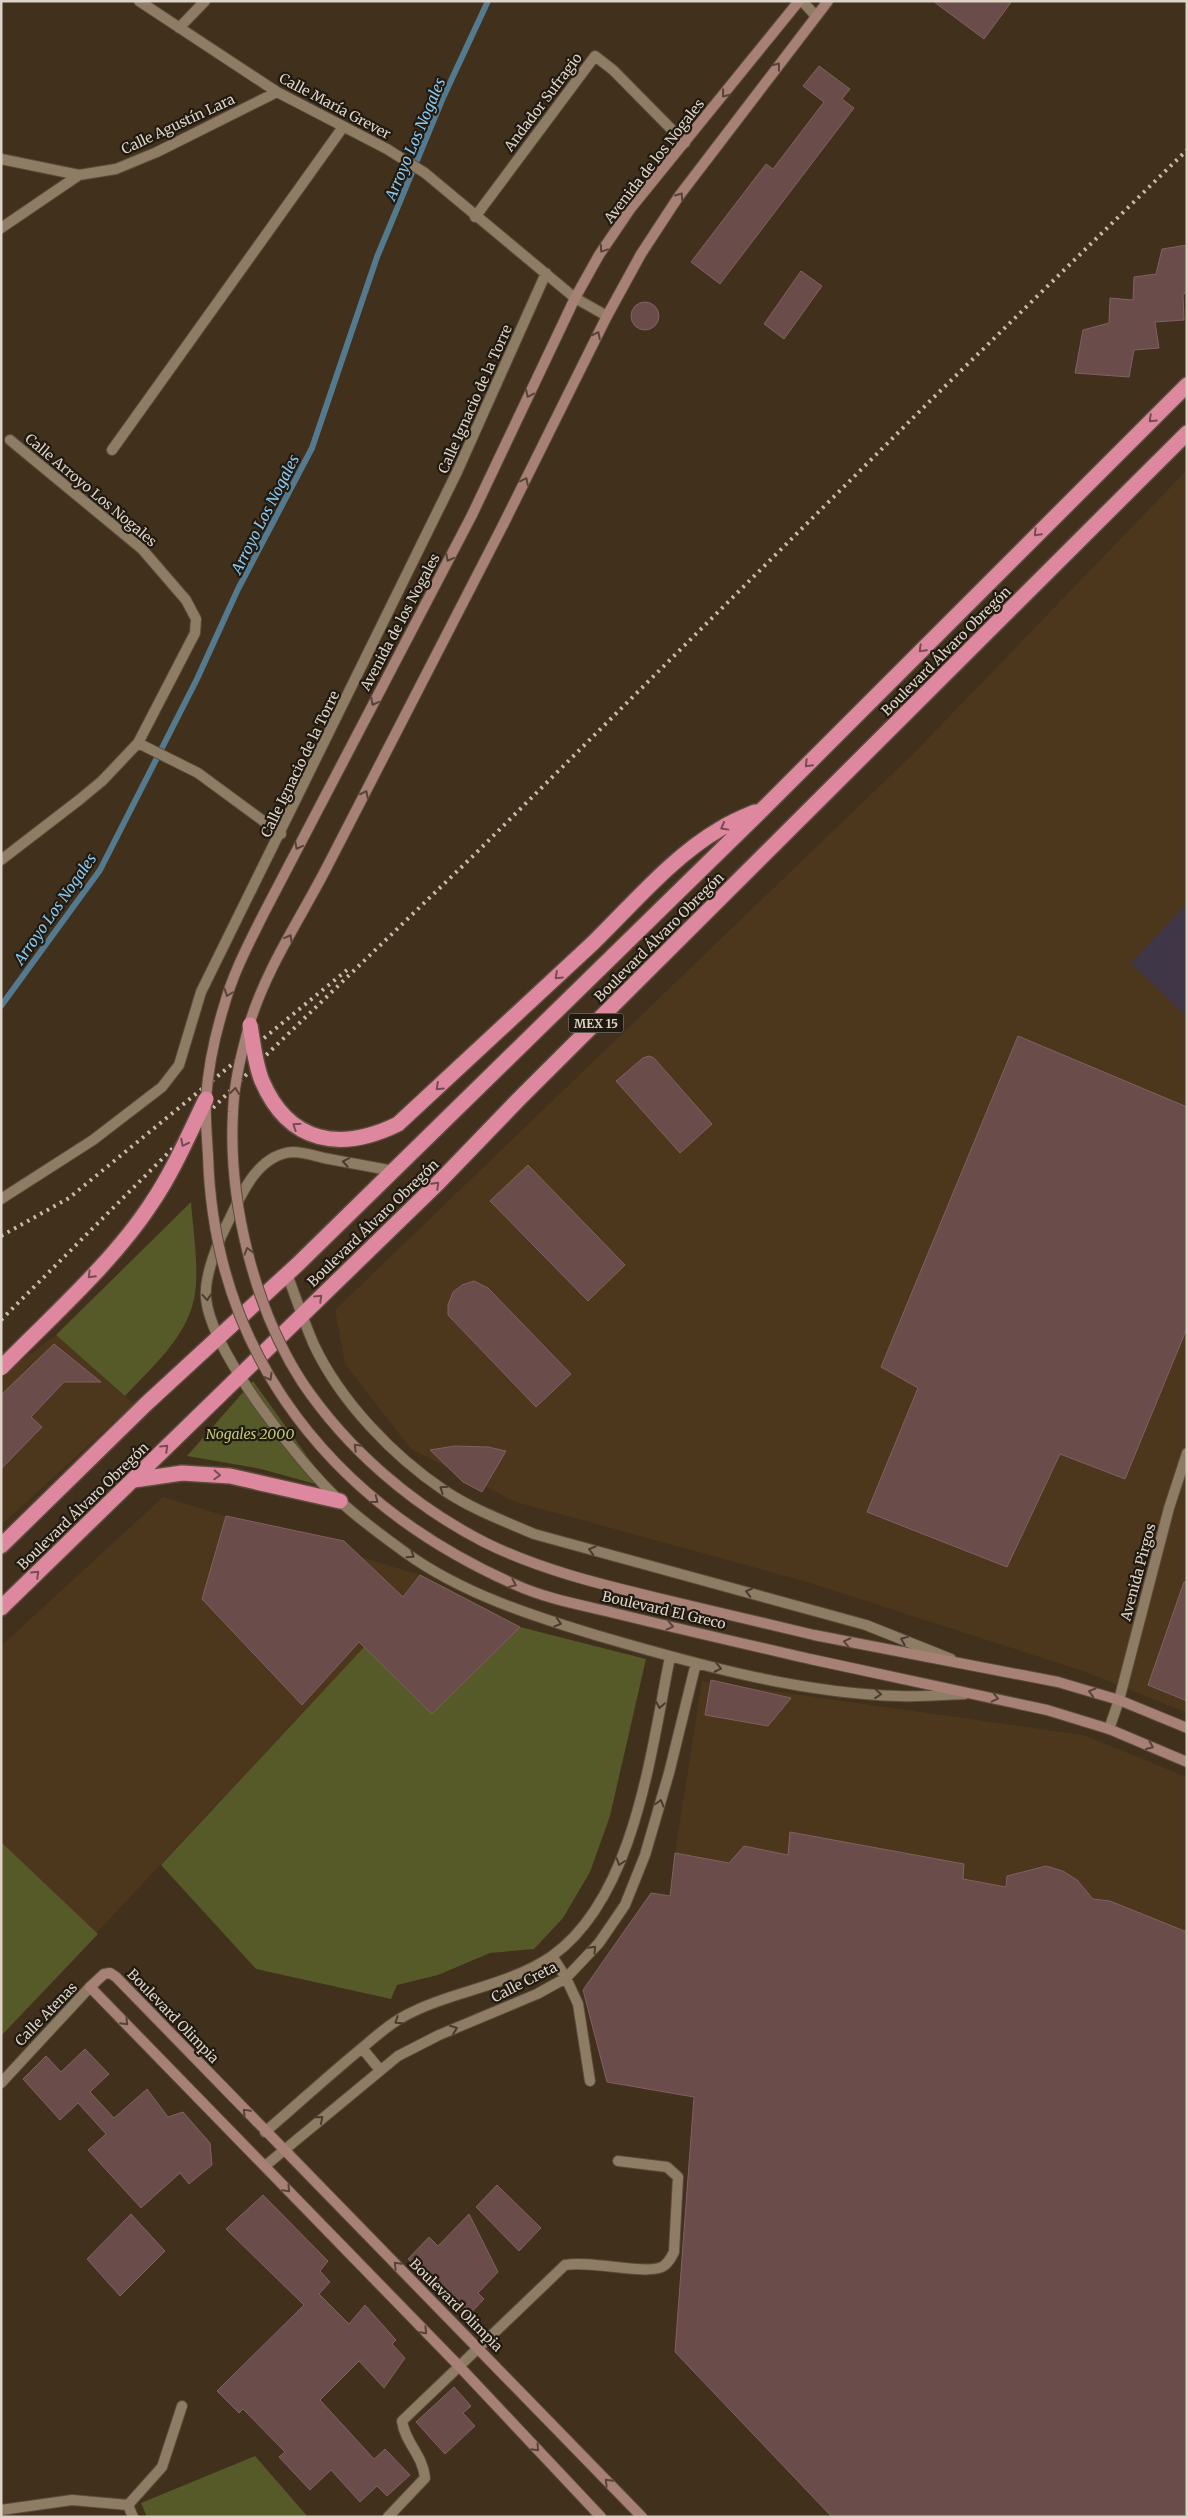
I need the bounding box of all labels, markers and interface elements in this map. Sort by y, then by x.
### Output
street label: Andador Sufragio [500,49,586,156]
one-way arrow [772,63,780,72]
street label: Calle María Grever [276,69,394,143]
water label: Arroyo Los Nogales [380,75,449,204]
one-way arrow [722,88,730,97]
street label: Calle Agustín Lara [118,90,238,158]
street label: Avenida de los Nogales [599,95,708,228]
one-way arrow [674,193,682,202]
one-way arrow [600,243,609,253]
street label: Calle Ignacio de la Torre [434,322,516,476]
one-way arrow [591,332,601,341]
one-way arrow [525,389,536,398]
one-way arrow [1149,413,1158,422]
street label: Calle Arroyo Los Nogales [21,430,161,551]
water label: Arroyo Los Nogales [226,451,303,578]
one-way arrow [518,477,529,486]
one-way arrow [1034,528,1043,537]
street label: Avenida de los Nogales [356,550,444,695]
one-way arrow [445,553,455,562]
street label: Boulevard Álvaro Obregón [877,582,1015,720]
one-way arrow [919,643,928,652]
street label: Calle Ignacio de la Torre [257,688,343,840]
one-way arrow [370,697,380,706]
one-way arrow [805,759,814,768]
one-way arrow [359,791,369,800]
one-way arrow [720,821,729,831]
one-way arrow [294,841,304,850]
water label: Arroyo Los Nogales [9,850,100,969]
street label: Boulevard Álvaro Obregón [590,868,728,1006]
one-way arrow [283,935,293,944]
one-way arrow [554,970,563,979]
one-way arrow [224,988,234,997]
road number: MEX 15 [568,1014,624,1032]
one-way arrow [436,1081,445,1090]
one-way arrow [230,1086,240,1095]
one-way arrow [293,1123,302,1132]
one-way arrow [180,1138,190,1147]
street label: Boulevard Álvaro Obregón [303,1155,443,1291]
one-way arrow [341,1157,350,1168]
one-way arrow [430,1182,439,1191]
one-way arrow [244,1248,254,1256]
one-way arrow [88,1269,97,1278]
one-way arrow [201,1293,212,1301]
one-way arrow [314,1295,323,1304]
one-way arrow [262,1372,272,1381]
park label: Nogales 2000 [206,1425,294,1443]
street label: Boulevard Álvaro Obregón [13,1438,153,1574]
one-way arrow [354,1444,363,1453]
one-way arrow [160,1445,169,1454]
one-way arrow [213,1470,221,1481]
one-way arrow [439,1485,448,1495]
one-way arrow [369,1494,378,1502]
street label: Avenida Pirgos [1116,1521,1160,1624]
one-way arrow [589,1546,597,1556]
one-way arrow [405,1549,414,1559]
one-way arrow [30,1571,39,1580]
one-way arrow [508,1577,517,1588]
street label: Boulevard El Greco [600,1587,728,1633]
one-way arrow [746,1588,754,1598]
one-way arrow [553,1618,561,1628]
one-way arrow [665,1620,674,1631]
one-way arrow [900,1636,909,1646]
one-way arrow [843,1637,852,1647]
one-way arrow [713,1662,722,1672]
one-way arrow [1089,1688,1097,1698]
one-way arrow [874,1689,882,1700]
one-way arrow [990,1692,999,1703]
one-way arrow [656,1700,666,1709]
one-way arrow [1145,1740,1154,1751]
one-way arrow [654,1799,665,1808]
one-way arrow [616,1857,626,1865]
one-way arrow [587,1946,596,1955]
street label: Calle Creta [488,1958,560,2006]
street label: Boulevard Olimpia [123,1965,223,2067]
street label: Calle Atenas [11,1978,81,2050]
one-way arrow [394,2014,403,2024]
one-way arrow [119,2017,128,2026]
one-way arrow [449,2025,458,2035]
one-way arrow [243,2109,252,2118]
one-way arrow [315,2116,324,2125]
one-way arrow [281,2183,290,2192]
street label: Boulevard Olimpia [406,2255,507,2356]
one-way arrow [394,2262,403,2271]
one-way arrow [418,2325,427,2334]
one-way arrow [530,2443,539,2452]
one-way arrow [605,2478,614,2487]

